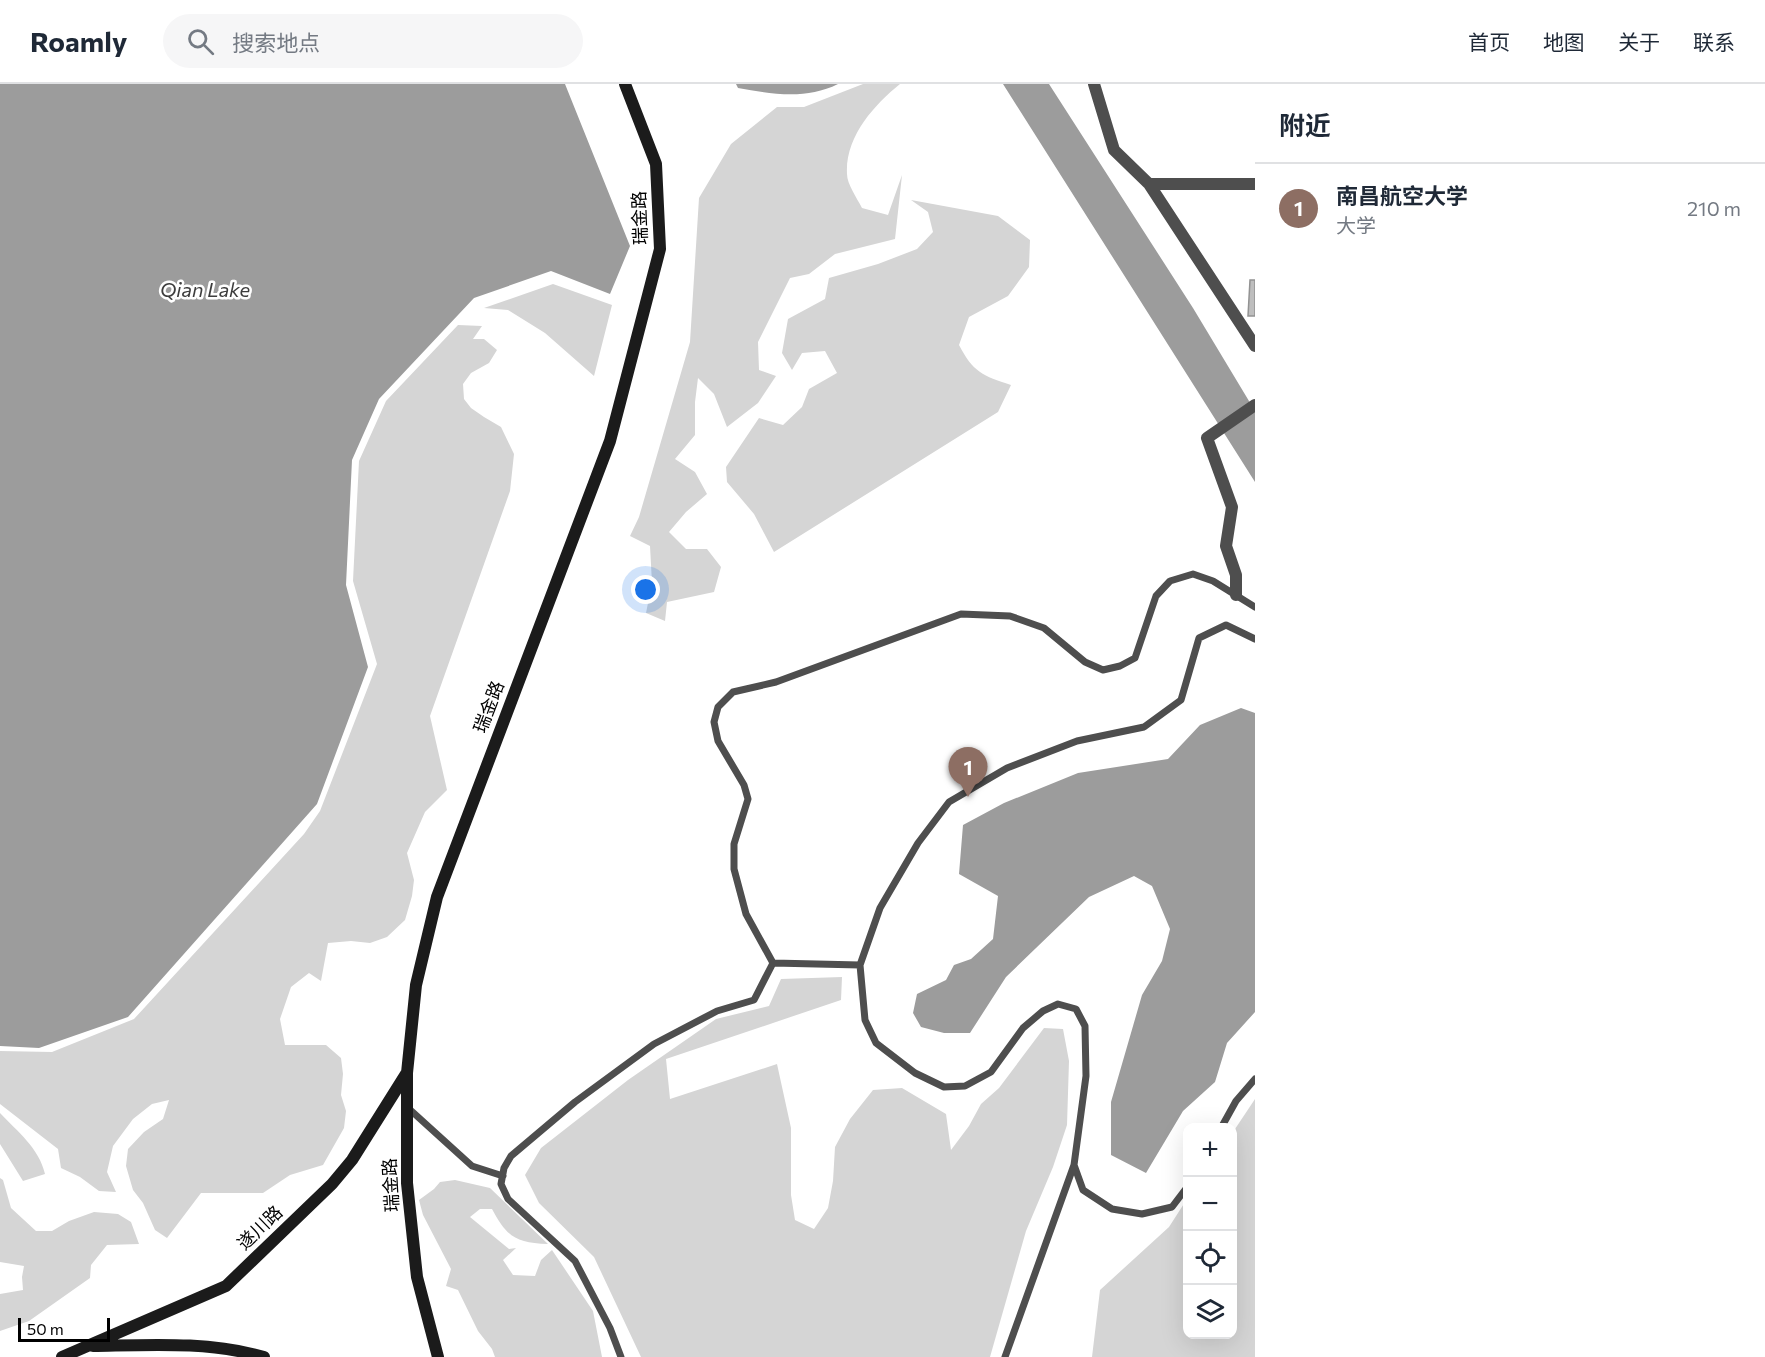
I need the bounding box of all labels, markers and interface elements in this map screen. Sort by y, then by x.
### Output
search box [163,14,583,68]
text: Roamly [30,24,127,58]
icon: search [184,25,217,58]
text: 搜索地点 [232,29,320,56]
text: 首页 [1468,29,1510,54]
text: 地图 [1543,29,1585,54]
text: 关于 [1618,29,1660,54]
text: 联系 [1693,29,1735,54]
text: 附近 [1279,109,1331,140]
text: 南昌航空大学 [1336,182,1468,209]
street label: 瑞金路 [627,191,651,245]
text: 1 [1294,196,1303,220]
text: 210 m [1687,196,1741,220]
text: 大学 [1336,213,1376,237]
water label: Qian Lake [160,277,250,301]
your location [631,575,660,604]
street label: 瑞金路 [468,677,508,736]
pin: 1 [948,748,988,797]
map controls [1183,1123,1237,1339]
button: + [1183,1123,1237,1177]
street label: 瑞金路 [378,1158,402,1213]
button: − [1183,1177,1237,1231]
street label: 遂川路 [232,1201,286,1254]
button: locate [1183,1231,1237,1285]
button: layers [1183,1285,1237,1339]
scale bar [18,1315,110,1342]
text: 50 m [27,1319,64,1338]

